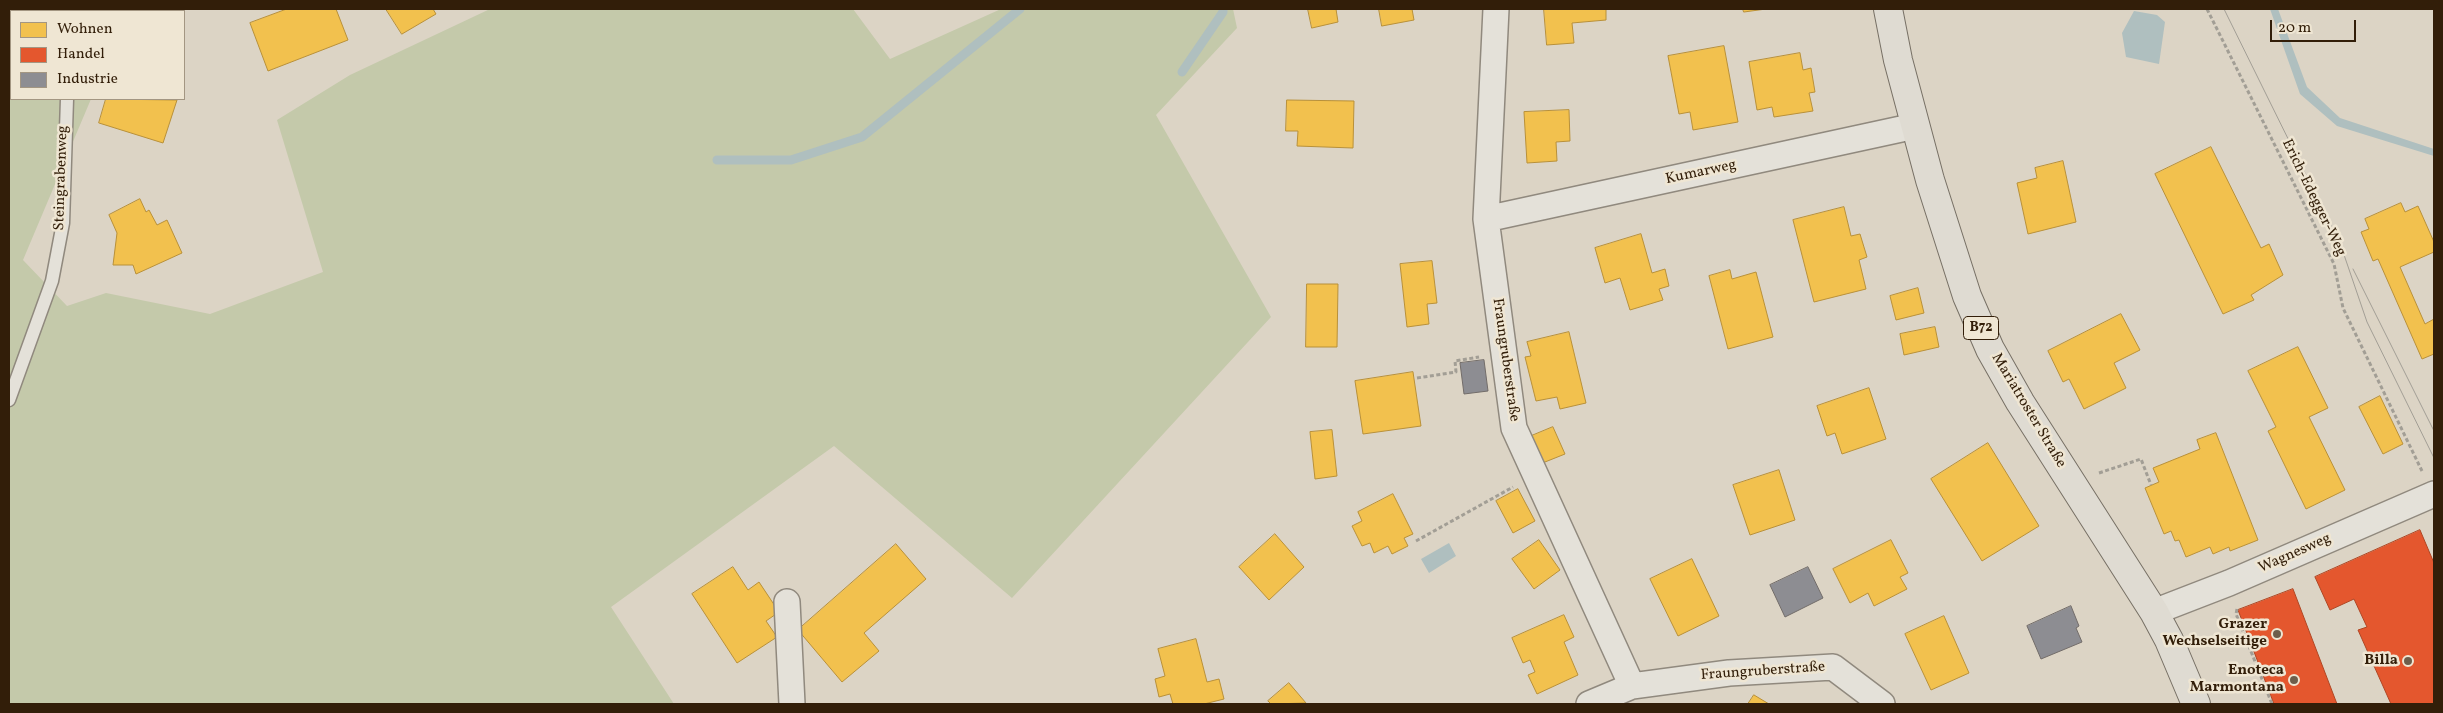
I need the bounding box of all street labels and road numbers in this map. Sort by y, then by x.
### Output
street label: Steingrabenweg [51,125,73,231]
street label: Erich-Edegger-Weg [2277,136,2349,260]
street label: Kumarweg [1664,157,1738,189]
street label: Fraungruberstraße [1487,297,1523,423]
road number: B72 [1964,316,1998,339]
street label: Mariatroster Straße [1987,351,2069,471]
street label: Wagnesweg [2256,530,2334,578]
street label: Fraungruberstraße [1700,659,1826,685]

